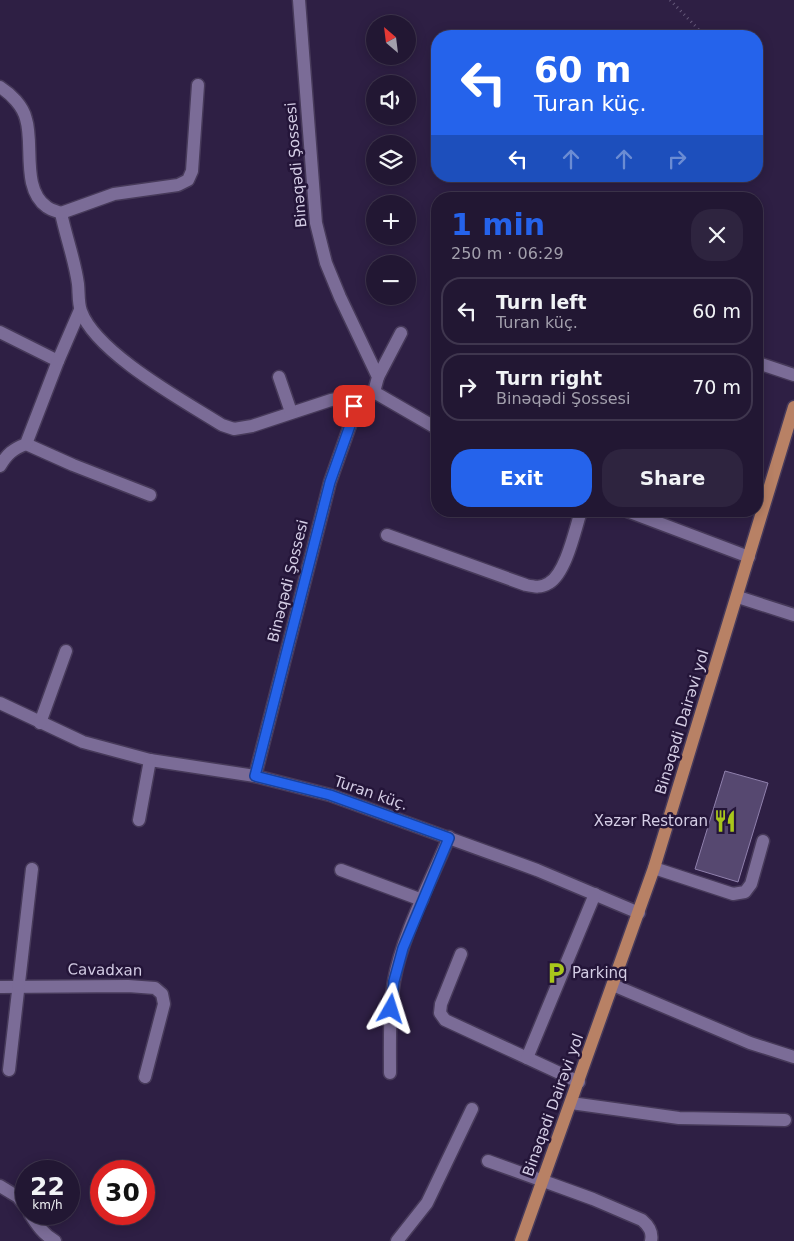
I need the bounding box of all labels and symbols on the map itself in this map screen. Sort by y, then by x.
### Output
north arrow [366,15,416,65]
street label: Binəqədi Şossesi [282,101,310,229]
pin [333,385,375,427]
street label: Binəqədi Şossesi [264,518,312,644]
street label: Binəqədi Dairəvi yol [651,647,713,797]
street label: Turan küç. [331,772,410,814]
restaurant icon: Xəzər Restoran [712,808,738,834]
place label: Xəzər Restoran [594,812,708,830]
street label: Cavadxan [67,960,143,980]
parking icon: Parkinq [543,960,569,986]
place label: Parkinq [572,964,628,982]
position arrow [364,982,416,1034]
street label: Binəqədi Dairəvi yol [519,1031,587,1179]
speed limit sign: 30 [90,1160,155,1225]

